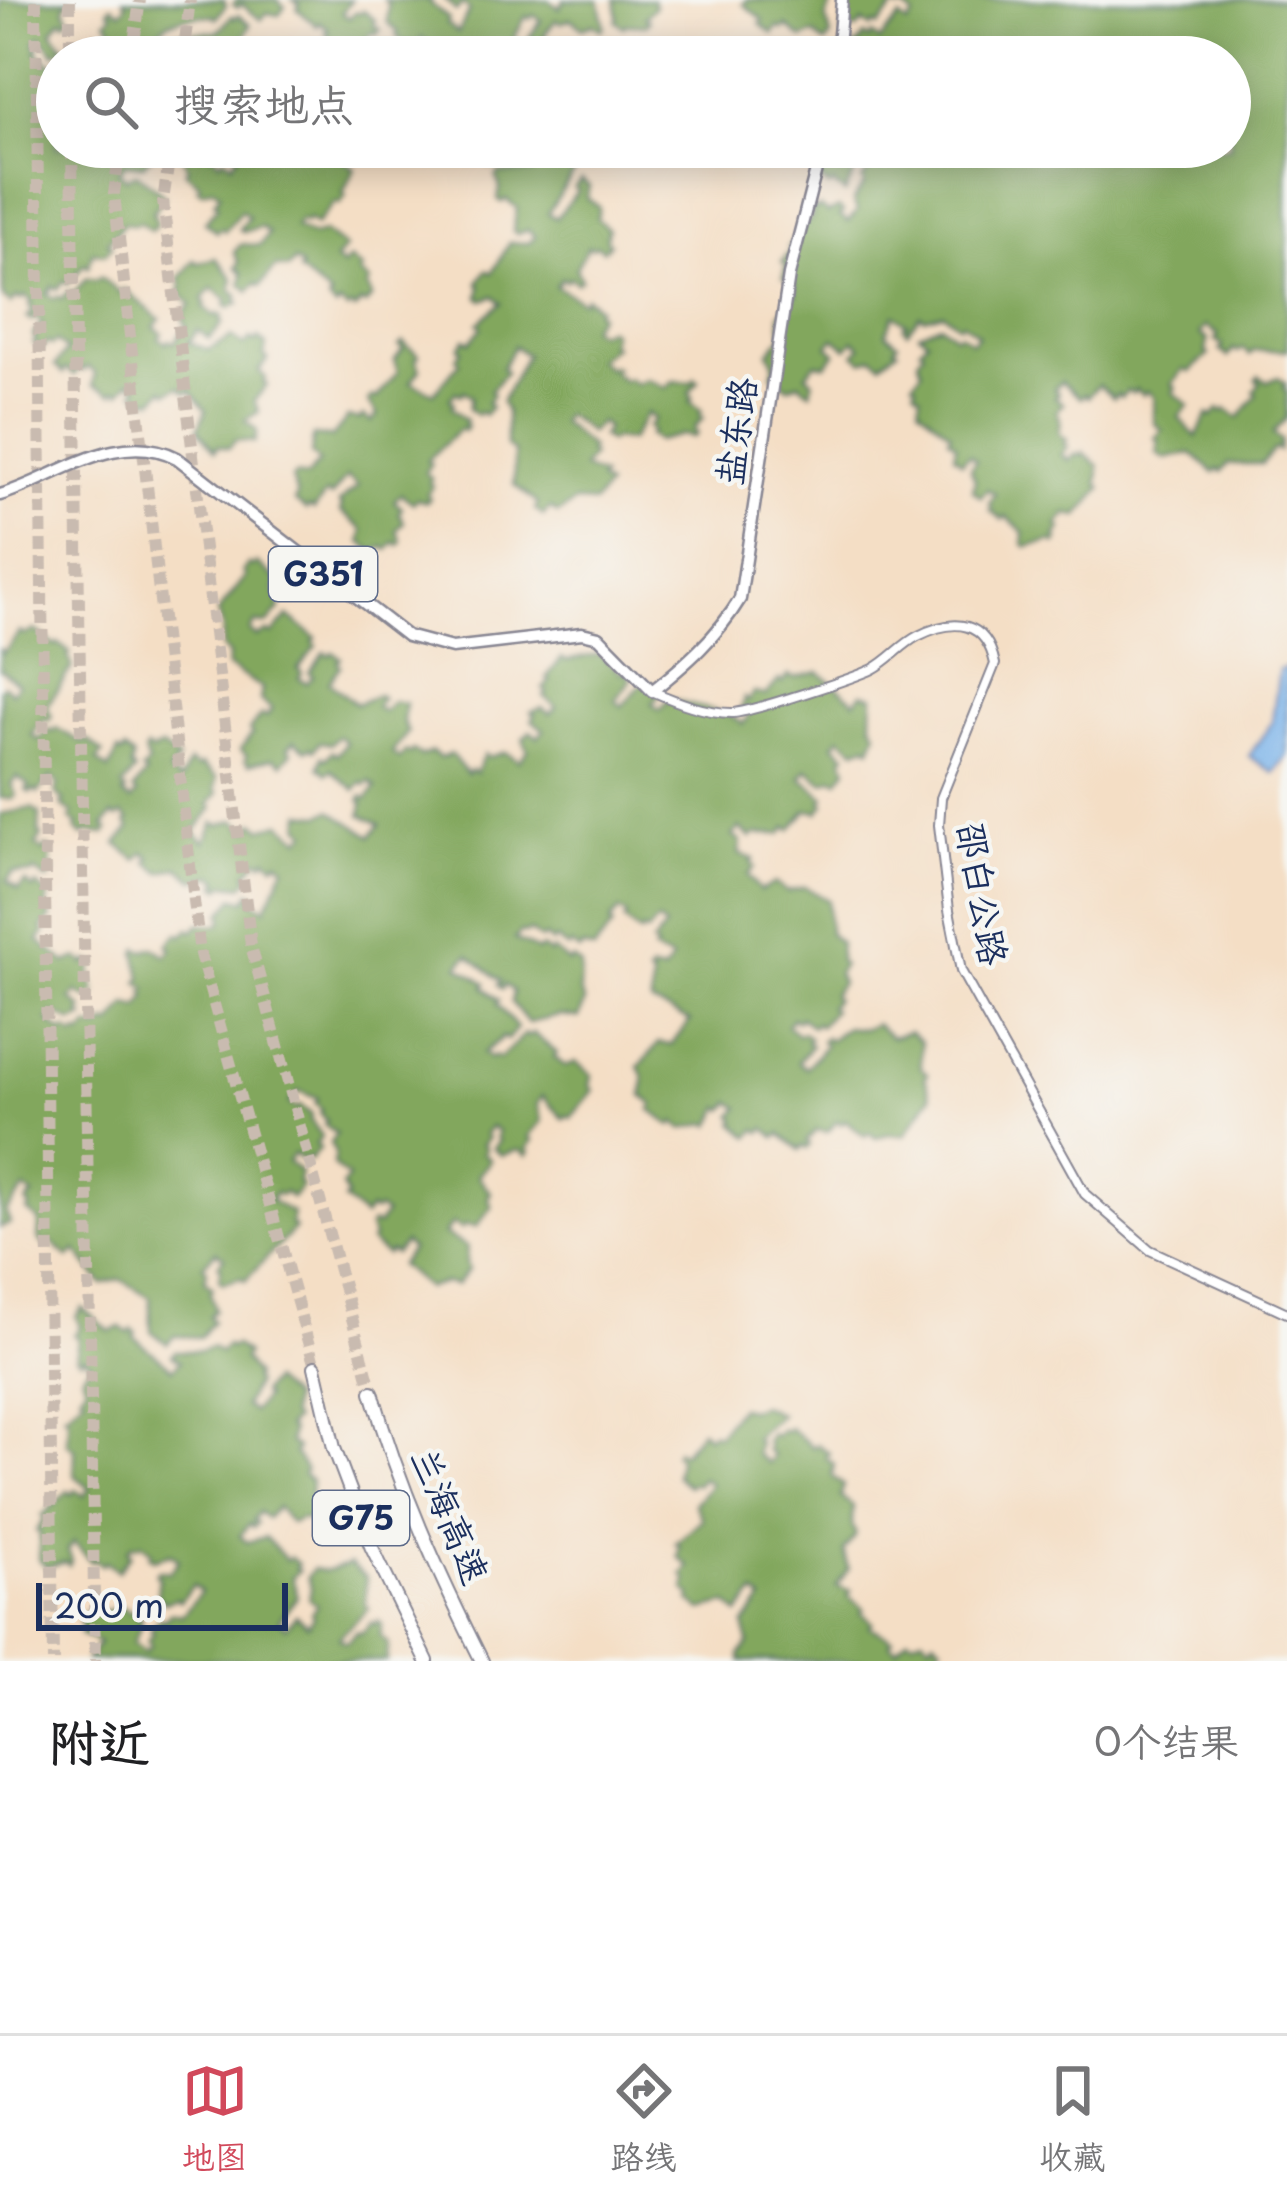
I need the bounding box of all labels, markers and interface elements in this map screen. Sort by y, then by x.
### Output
search box [36,36,1251,168]
text: 搜索地点 [174,68,354,136]
icon: search [78,69,144,135]
street label: 盐东路 [700,373,768,488]
road number: G351 [269,547,377,601]
street label: 邵白公路 [945,818,1023,969]
street label: 兰海高速 [399,1438,505,1592]
road number: G75 [313,1491,409,1545]
scale bar [36,1577,288,1630]
text: 200 m [54,1579,164,1629]
text: 附近 [48,1701,150,1778]
text: 0个结果 [1093,1710,1239,1769]
tab: 地图 [182,2058,248,2180]
tab: 路线 [611,2058,677,2180]
tab: 收藏 [1040,2058,1106,2180]

